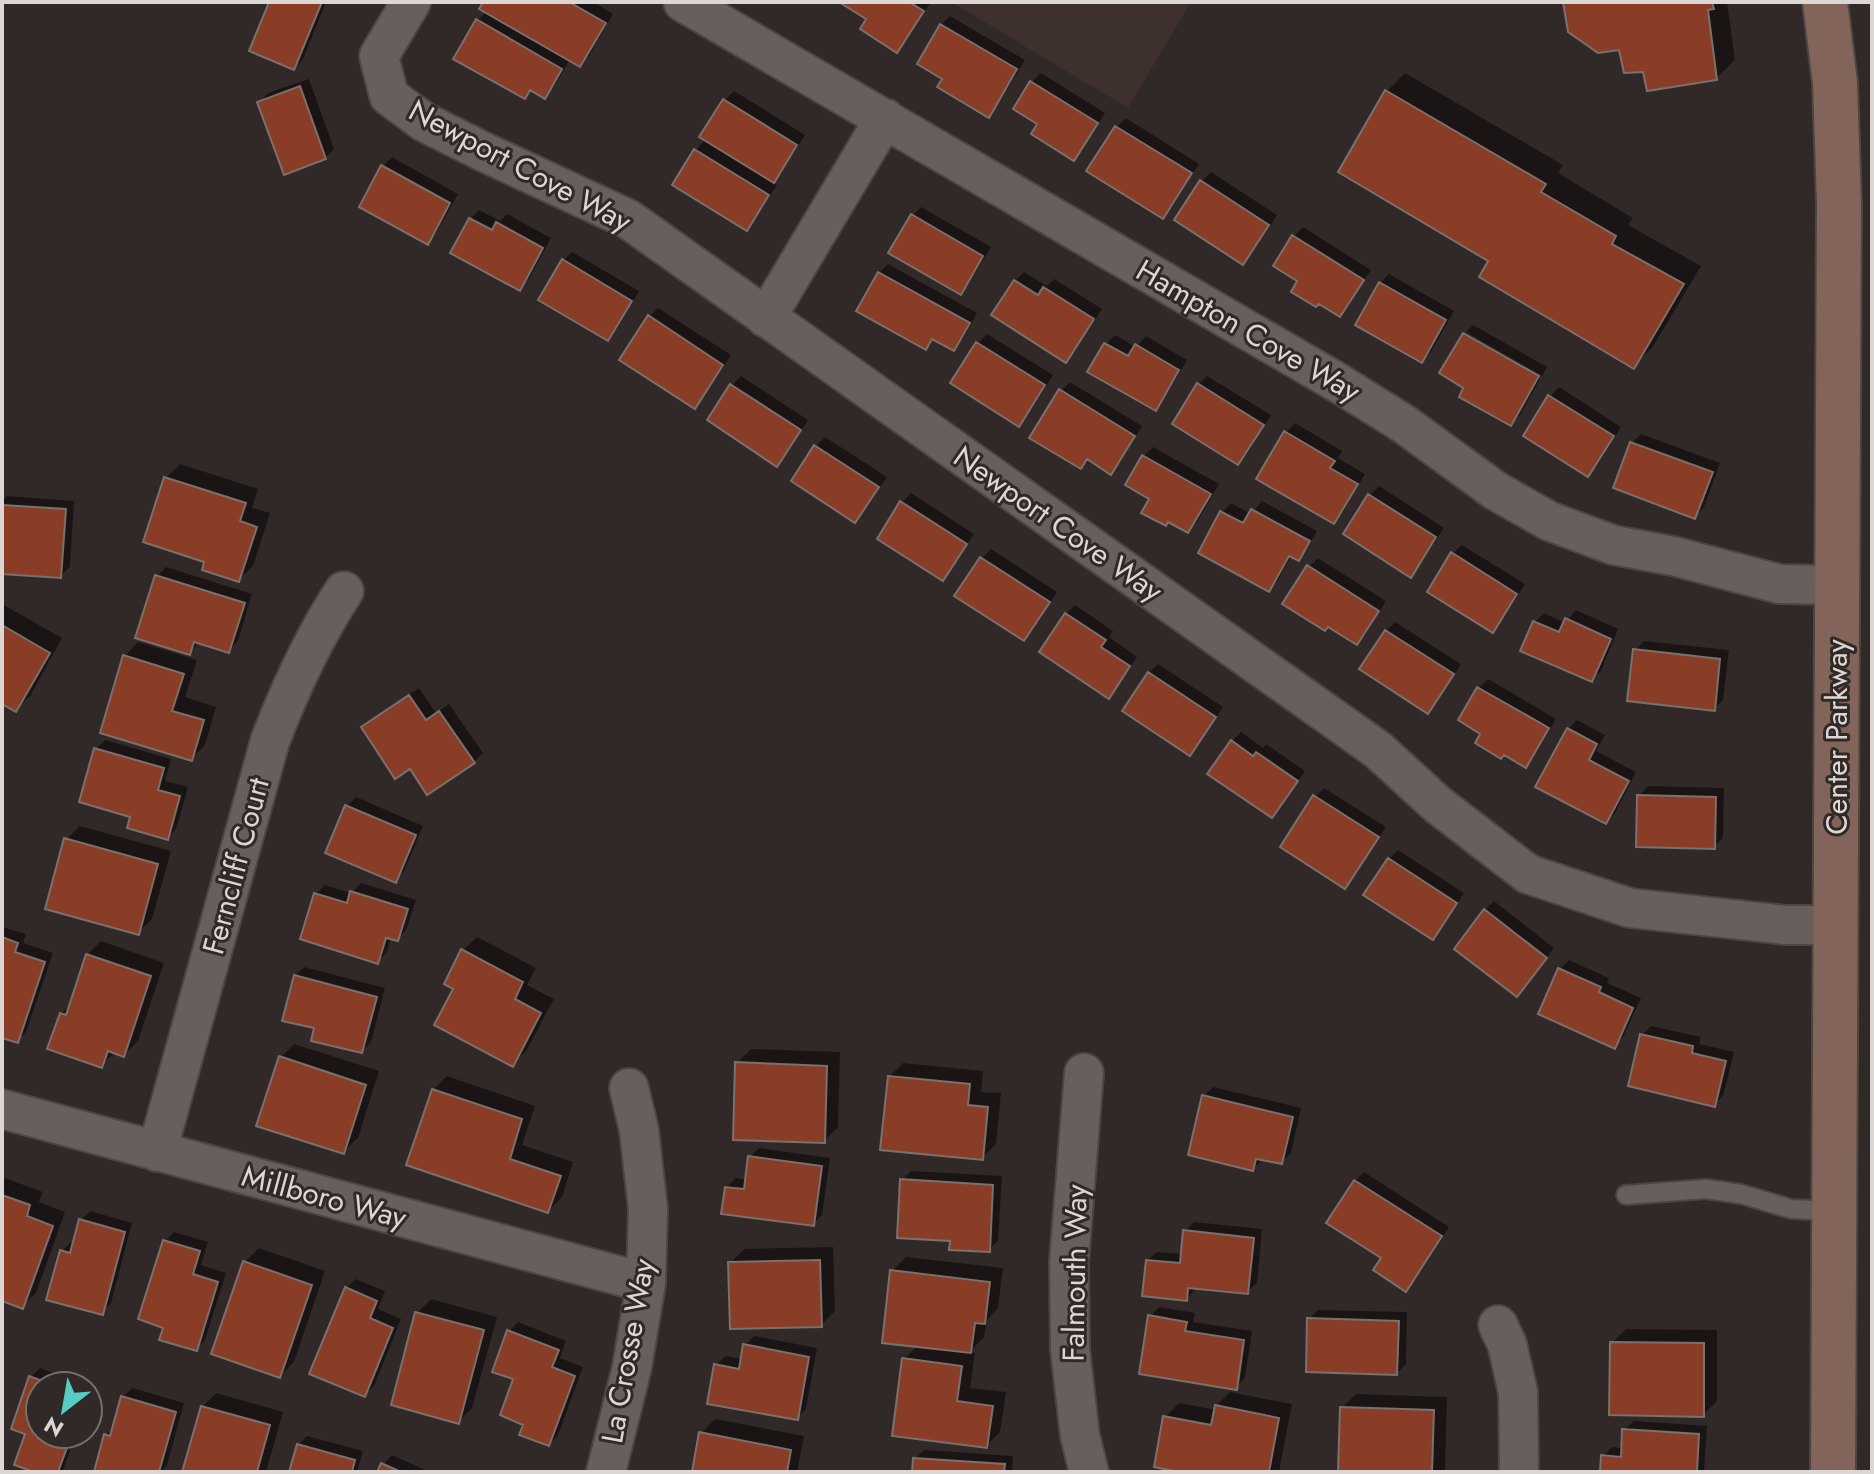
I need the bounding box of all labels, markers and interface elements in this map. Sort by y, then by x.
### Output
street label: Newport Cove Way [401,89,640,243]
street label: Hampton Cove Way [1128,249,1369,413]
street label: Newport Cove Way [945,435,1172,612]
street label: Center Parkway [1815,638,1858,835]
street label: Ferncliff Court [191,772,280,959]
street label: Millboro Way [237,1154,412,1239]
street label: Falmouth Way [1051,1183,1098,1362]
street label: La Crosse Way [590,1255,665,1446]
north arrow [24,1370,104,1450]
text: N [38,1409,69,1445]

